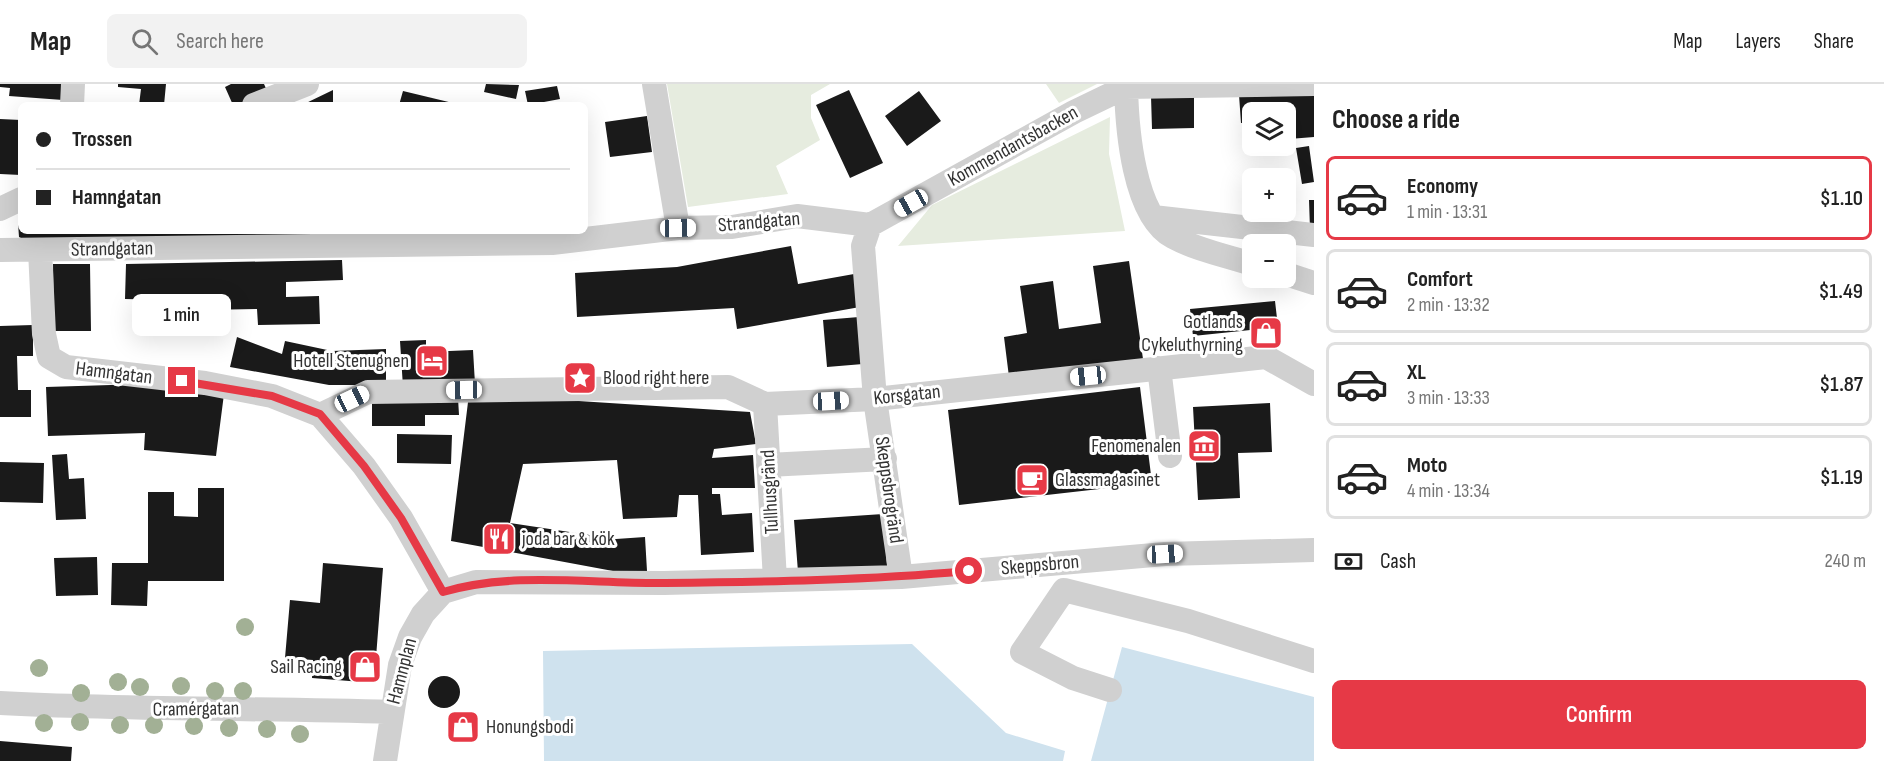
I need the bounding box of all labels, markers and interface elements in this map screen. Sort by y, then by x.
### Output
search box [107,14,527,68]
text: Map [30,25,71,58]
icon: search [128,25,161,58]
text: Search here [176,28,264,55]
text: Map [1673,29,1702,54]
text: Layers [1735,29,1781,54]
text: Share [1814,29,1854,54]
street label: Kommendantsbacken [944,100,1082,192]
map controls [1242,102,1296,288]
button: layers [1242,102,1296,156]
text: Choose a ride [1332,104,1460,136]
text: Trossen [72,126,132,153]
button: + [1242,168,1296,222]
icon: car [1335,171,1389,225]
text: Economy [1407,173,1478,200]
text: Hamngatan [72,184,161,211]
text: $1.10 [1820,185,1863,212]
car [891,186,931,220]
text: 1 min · 13:31 [1407,200,1487,224]
street label: Strandgatan [717,206,801,238]
car [660,219,696,237]
button: − [1242,234,1296,288]
street label: Strandgatan [71,236,153,262]
icon: car [1335,264,1389,318]
text: Comfort [1407,266,1473,293]
text: $1.49 [1818,278,1863,305]
text: 2 min · 13:32 [1407,293,1490,317]
callout: 1 min [132,294,231,336]
text: 1 min [163,303,200,327]
place label: Gotlands Cykeluthyrning [1141,310,1243,357]
shop icon: Gotlands Cykeluthyrning [1248,315,1284,351]
hotel icon: Hotell Stenugnen [414,343,450,379]
place label: Hotell Stenugnen [293,349,409,373]
street label: Hamngatan [74,356,154,390]
icon: car [1335,357,1389,411]
text: XL [1407,359,1426,386]
place icon: Blood right here [562,360,598,396]
car [1069,365,1107,387]
place label: Blood right here [603,366,709,390]
route end [168,367,195,394]
text: $1.87 [1819,371,1863,398]
street label: Korsgatan [872,380,942,410]
car [446,381,482,399]
car [332,383,372,415]
text: 3 min · 13:33 [1407,386,1490,410]
car [813,391,849,411]
museum icon: Fenomenalen [1186,428,1222,464]
place label: Fenomenalen [1091,434,1181,458]
street label: Skeppsbrogränd [870,435,908,545]
street label: Tullhusgränd [756,449,784,535]
icon: car [1335,450,1389,504]
text: Moto [1407,452,1447,479]
cafe icon: Glassmagasinet [1014,462,1050,498]
text: $1.19 [1820,464,1863,491]
place label: Glassmagasinet [1055,468,1160,492]
text: 4 min · 13:34 [1407,479,1490,503]
restaurant icon: joda bar & kök [481,521,517,557]
place label: joda bar & kök [521,527,615,551]
car [1147,544,1183,564]
icon: cash [1332,545,1365,578]
text: Cash [1380,548,1416,575]
text: 240 m [1825,549,1866,573]
street label: Skeppsbron [1000,550,1080,580]
route start [955,557,982,584]
street label: Hamnplan [382,635,422,707]
shop icon: Sail Racing [347,649,383,685]
place label: Sail Racing [270,655,342,679]
button: Confirm [1332,680,1866,749]
street label: Cramérgatan [153,696,239,722]
shop icon: Honungsbodi [445,709,481,745]
place label: Honungsbodi [486,715,574,739]

